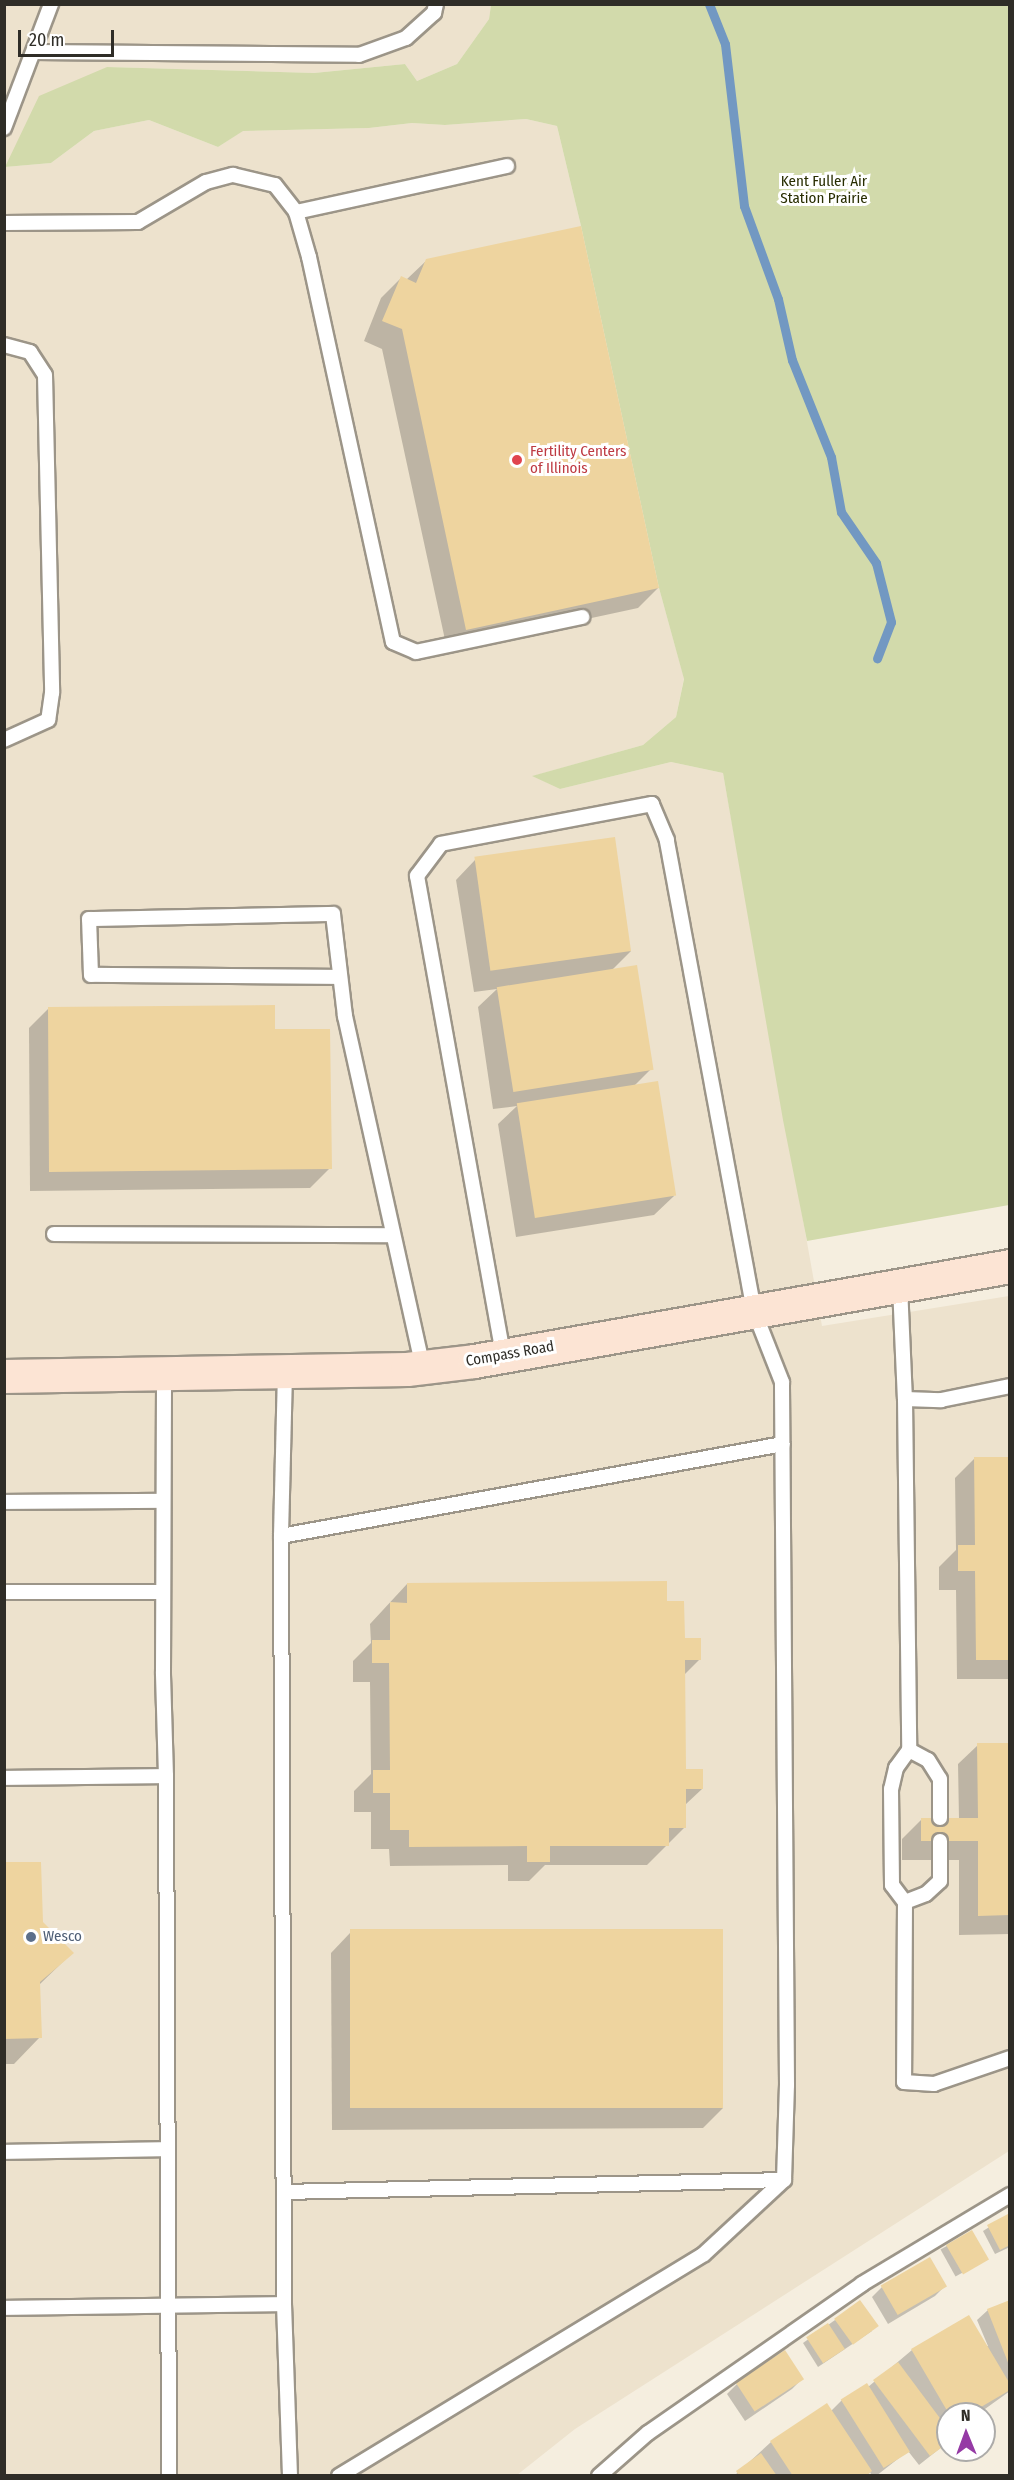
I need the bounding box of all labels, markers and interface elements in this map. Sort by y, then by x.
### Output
scale bar [21,18,117,56]
text: 20 m [29,29,64,51]
park label: Kent Fuller Air Station Prairie [780,172,868,207]
place label: Fertility Centers of Illinois [530,442,626,477]
marker: Fertility Centers of Illinois [508,451,526,469]
street label: Compass Road [465,1337,555,1371]
place label: Wesco [43,1928,82,1946]
marker: Wesco [24,1930,38,1944]
north arrow [936,2402,996,2462]
text: N [961,2406,971,2425]

